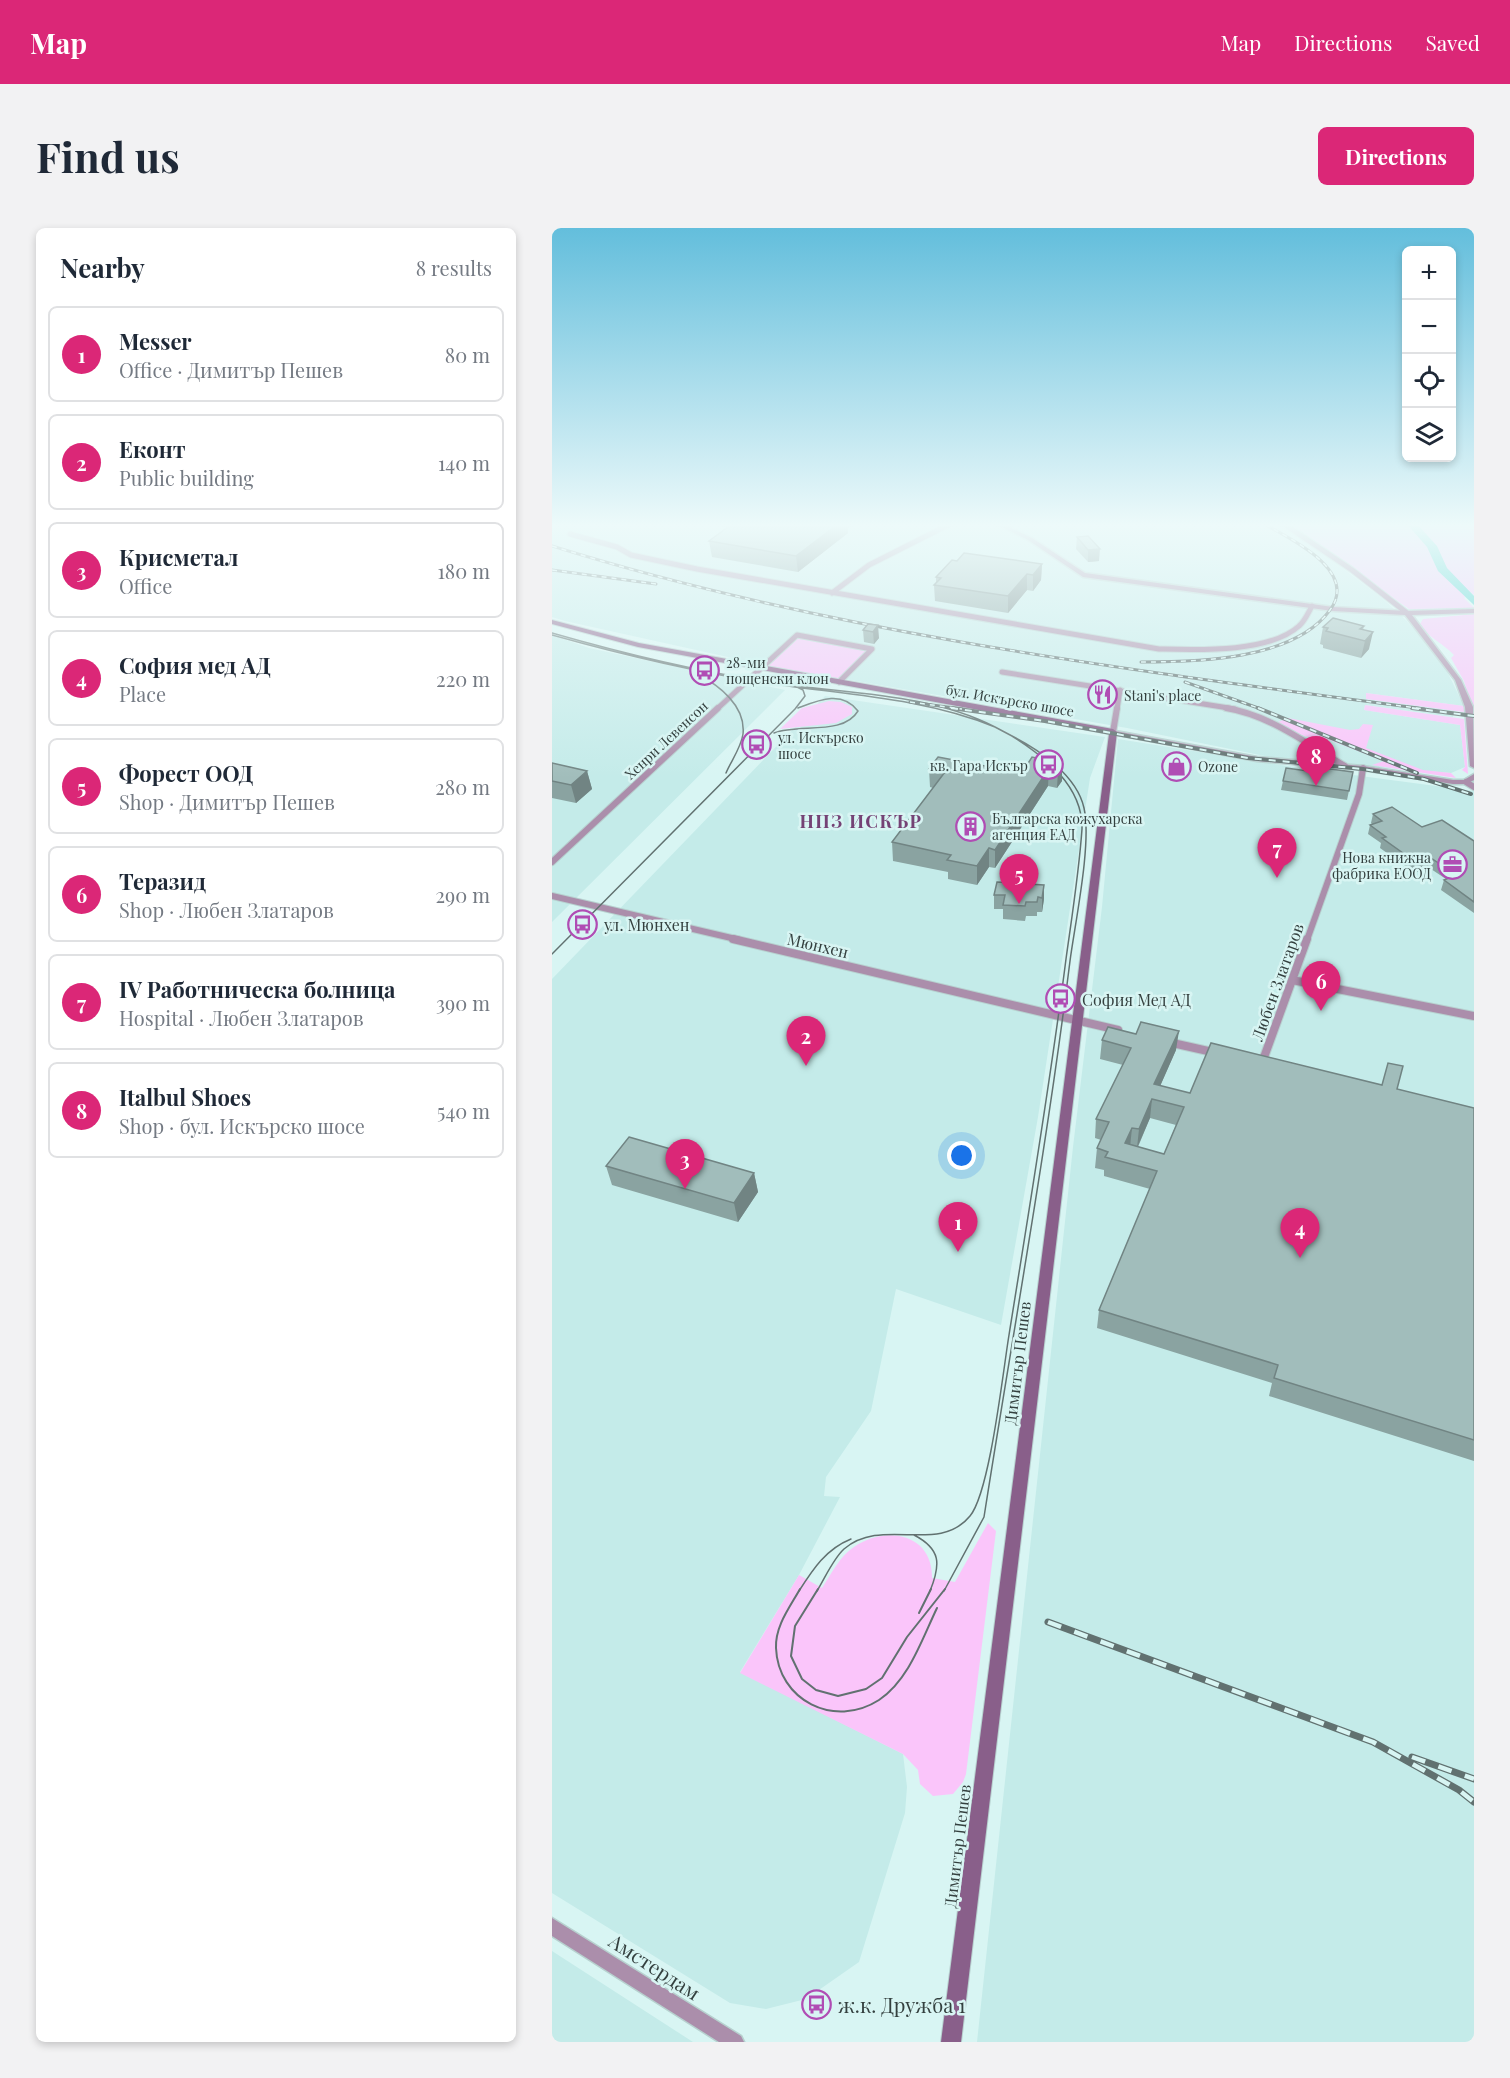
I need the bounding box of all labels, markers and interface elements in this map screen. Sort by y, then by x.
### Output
text: Map [30,24,87,61]
text: Map [1220,28,1261,56]
text: Directions [1294,28,1392,56]
text: Saved [1425,28,1480,56]
button: Directions [1318,127,1474,185]
text: Find us [36,128,180,184]
map controls [1402,246,1456,462]
button: + [1402,246,1456,300]
text: Nearby [60,250,145,285]
text: 8 results [416,254,492,281]
button: − [1402,300,1456,354]
text: Messer [119,326,192,356]
text: 1 [78,341,85,368]
text: 80 m [445,341,490,368]
button: locate [1402,354,1456,408]
text: Office · Димитър Пешев [119,356,343,383]
button: layers [1402,408,1456,462]
text: Еконт [119,434,186,464]
text: 2 [76,449,87,476]
text: 140 m [438,449,490,476]
text: Public building [119,464,254,491]
text: Крисметал [119,542,238,572]
text: 3 [77,557,86,584]
text: 180 m [437,557,490,584]
text: Office [119,572,172,599]
text: София мед АД [119,650,271,680]
place label: 28-ми пощенски клон [726,653,829,688]
bus stop icon: 28-ми пощенски клон [689,654,721,686]
text: 4 [76,665,87,692]
text: 220 m [436,665,490,692]
street label: бул. Искърско шосе [944,679,1076,721]
restaurant icon: Stani's place [1087,679,1119,711]
text: Place [119,680,166,707]
place label: Stani's place [1124,686,1201,705]
street label: Хенри Левенсон [620,696,712,784]
place label: ул. Искърско шосе [777,728,864,763]
bus stop icon: ул. Искърско шосе [741,729,773,761]
pin: 8 [1296,736,1335,786]
bus stop icon: кв. Гара Искър [1033,749,1065,781]
shop icon: Ozone [1161,750,1193,782]
place label: кв. Гара Искър [930,756,1028,775]
place label: Ozone [1198,757,1238,776]
text: Форест ООД [119,758,253,788]
text: 5 [77,773,86,800]
text: 280 m [435,773,490,800]
text: Shop · Димитър Пешев [119,788,335,815]
district label: НПЗ ИСКЪР [799,809,923,833]
place label: Българска кожухарска агенция ЕАД [992,809,1142,844]
building icon: Българска кожухарска агенция ЕАД [955,810,987,842]
pin: 7 [1258,828,1296,878]
place label: Нова книжна фабрика ЕООД [1332,848,1431,883]
office icon: Нова книжна фабрика ЕООД [1436,849,1468,881]
pin: 5 [1000,854,1038,904]
text: Теразид [119,866,206,896]
text: 6 [76,881,87,908]
text: 290 m [436,881,490,908]
text: Shop · Любен Златаров [119,896,334,923]
bus stop icon: ул. Мюнхен [567,908,599,940]
place label: ул. Мюнхен [603,914,690,935]
street label: Любен Златаров [1246,920,1308,1045]
street label: Мюнхен [785,928,851,962]
pin: 6 [1302,962,1340,1011]
text: IV Работническа болница [119,974,395,1004]
bus stop icon: София Мед АД [1045,983,1077,1015]
text: 7 [77,989,86,1016]
text: 390 m [436,989,490,1016]
place label: София Мед АД [1082,989,1191,1010]
text: Hospital · Любен Златаров [119,1004,364,1031]
pin: 2 [786,1016,826,1066]
text: Italbul Shoes [119,1082,251,1112]
text: 8 [76,1097,87,1124]
text: 540 m [437,1097,490,1124]
text: Shop · бул. Искърско шосе [119,1112,365,1139]
pin: 3 [666,1140,704,1189]
your location [947,1141,976,1170]
pin: 1 [938,1202,978,1252]
pin: 4 [1280,1208,1320,1258]
street label: Димитър Пешев [999,1300,1035,1426]
street label: Димитър Пешев [939,1783,975,1909]
street label: Амстердам [603,1926,706,2006]
bus stop icon: ж.к. Дружба 1 [801,1988,833,2020]
place label: ж.к. Дружба 1 [838,1991,966,2018]

